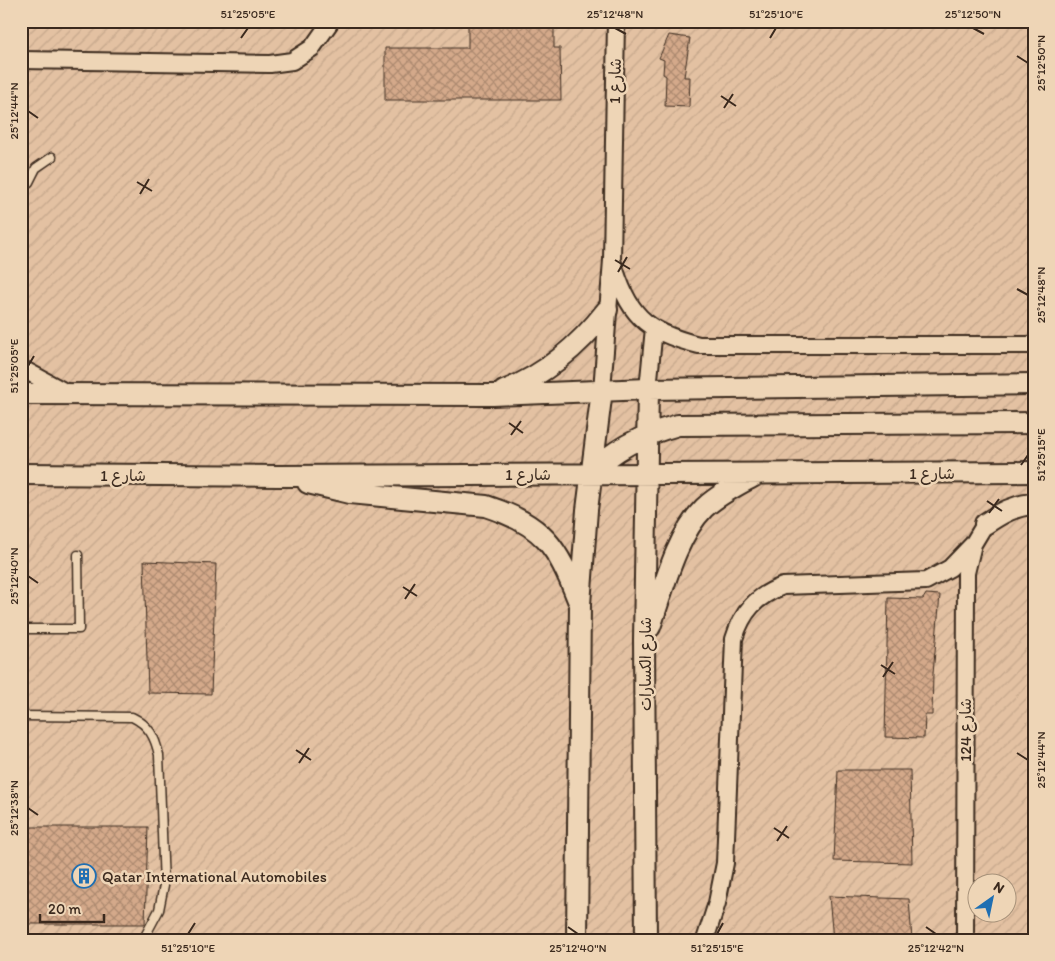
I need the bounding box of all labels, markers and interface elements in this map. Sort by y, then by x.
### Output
text: 51°25'05"E [221,7,276,21]
text: 25°12'48"N [587,7,643,21]
text: 51°25'10"E [749,7,803,21]
text: 25°12'50"N [945,7,1001,21]
text: 25°12'50"N [1034,35,1048,91]
street label: شارع 1 [605,58,627,104]
text: 25°12'44"N [7,82,21,140]
text: 25°12'48"N [1034,267,1048,323]
text: 51°25'05"E [7,338,21,393]
text: 51°25'15"E [1034,428,1048,482]
street label: شارع 1 [909,464,955,485]
street label: شارع 1 [505,465,551,486]
street label: شارع 1 [100,466,146,487]
text: 25°12'40"N [7,547,21,605]
street label: شارع الكسارات [636,617,657,711]
street label: شارع 124 [956,698,977,762]
text: 25°12'44"N [1034,731,1048,789]
text: 25°12'38"N [7,780,21,836]
building icon: Qatar International Automobiles [71,863,97,889]
place label: Qatar International Automobiles [102,867,327,886]
north arrow [968,874,1018,924]
text: N [990,878,1007,897]
scale bar [40,891,104,923]
text: 20 m [48,900,82,918]
text: 51°25'10"E [161,941,215,955]
text: 25°12'40"N [549,941,607,955]
text: 51°25'15"E [690,941,744,955]
text: 25°12'42"N [908,941,964,955]

